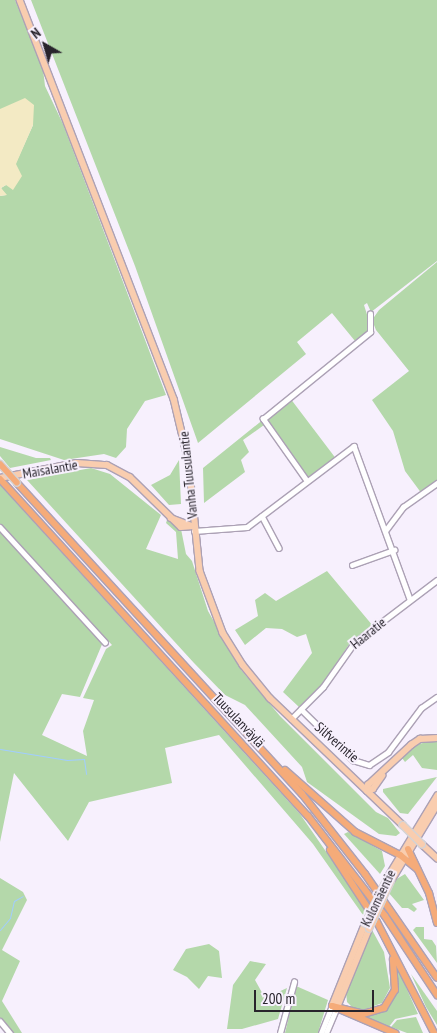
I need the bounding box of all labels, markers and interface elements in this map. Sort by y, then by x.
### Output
north arrow [20,20,70,70]
text: N [27,24,44,43]
street label: Vanha Tuusulantie [175,430,201,520]
street label: Maisalantie [21,456,79,482]
street label: Haaratie [347,614,389,652]
street label: Tuusulanväylä [210,689,268,751]
street label: Silfverintie [312,718,362,766]
street label: Kulomäentie [357,867,399,929]
scale bar [257,980,377,1012]
text: 200 m [262,989,295,1008]

